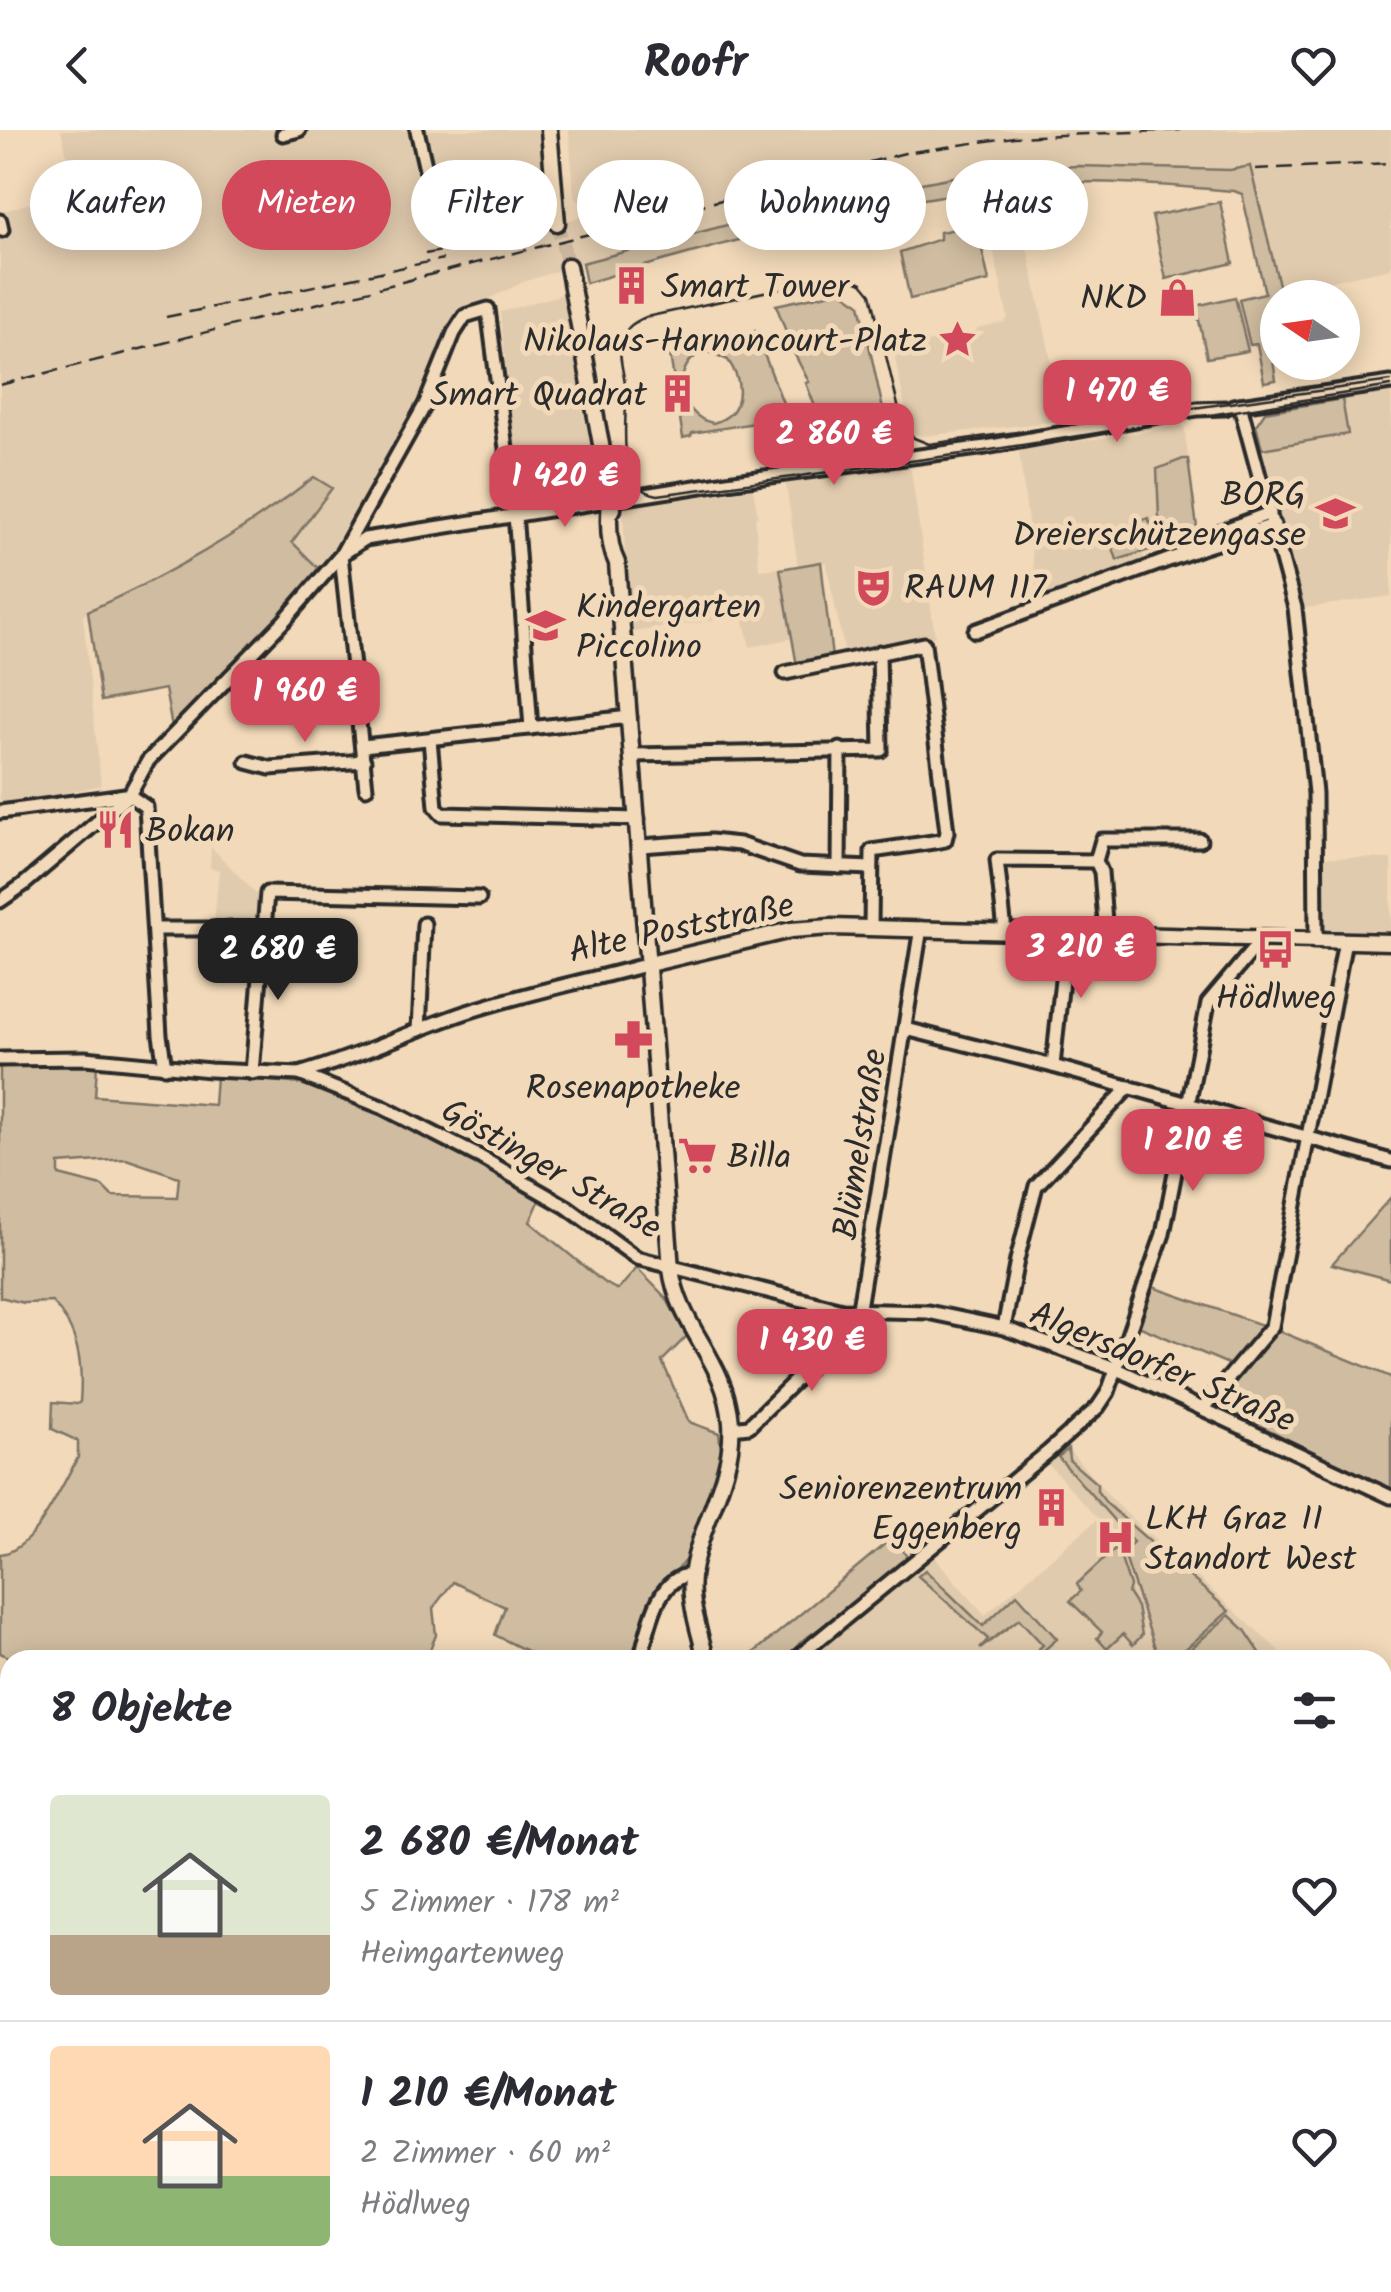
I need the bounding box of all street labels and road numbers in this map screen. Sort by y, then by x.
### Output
street label: Alte Poststraße [564,879,800,981]
street label: Blümelstraße [819,1045,905,1244]
street label: Göstinger Straße [430,1085,672,1257]
street label: Algersdorfer Straße [1020,1287,1304,1450]

